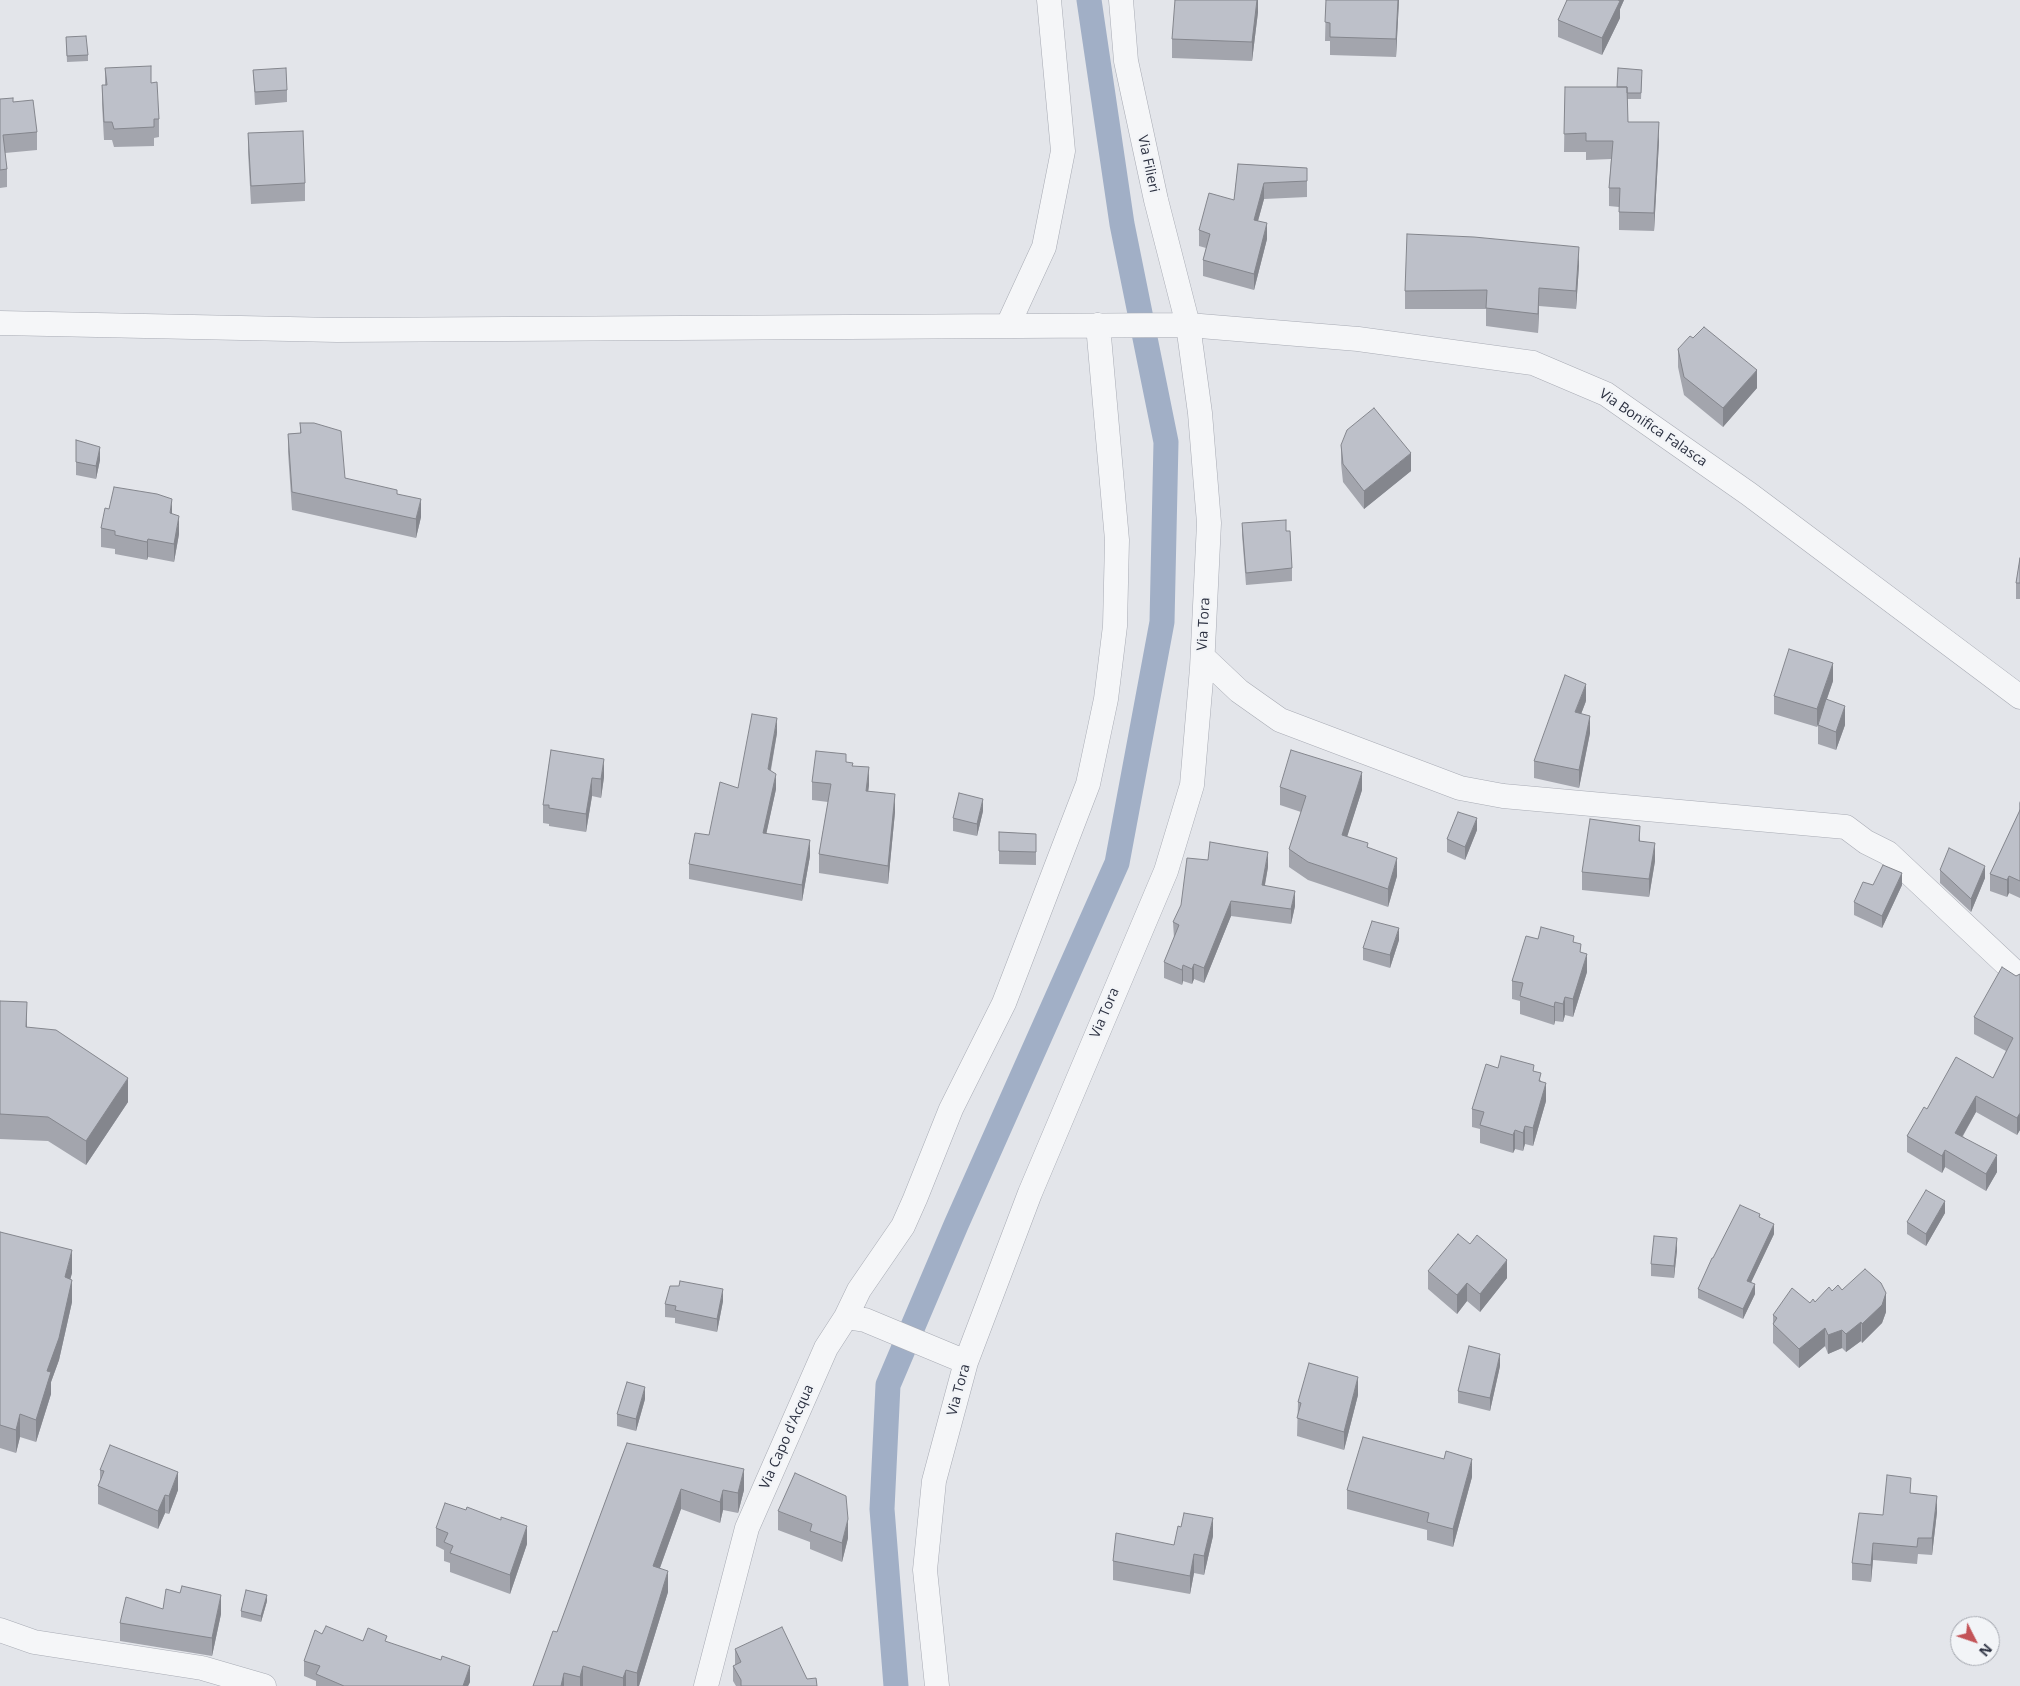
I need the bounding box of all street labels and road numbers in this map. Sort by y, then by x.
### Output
street label: Via Filieri [1134,134,1162,194]
street label: Via Bonifica Falasca [1596,386,1710,470]
street label: Via Tora [1194,597,1214,651]
street label: Via Tora [1087,985,1123,1041]
street label: Via Tora [944,1362,974,1418]
street label: Via Capo d'Acqua [756,1382,818,1492]

